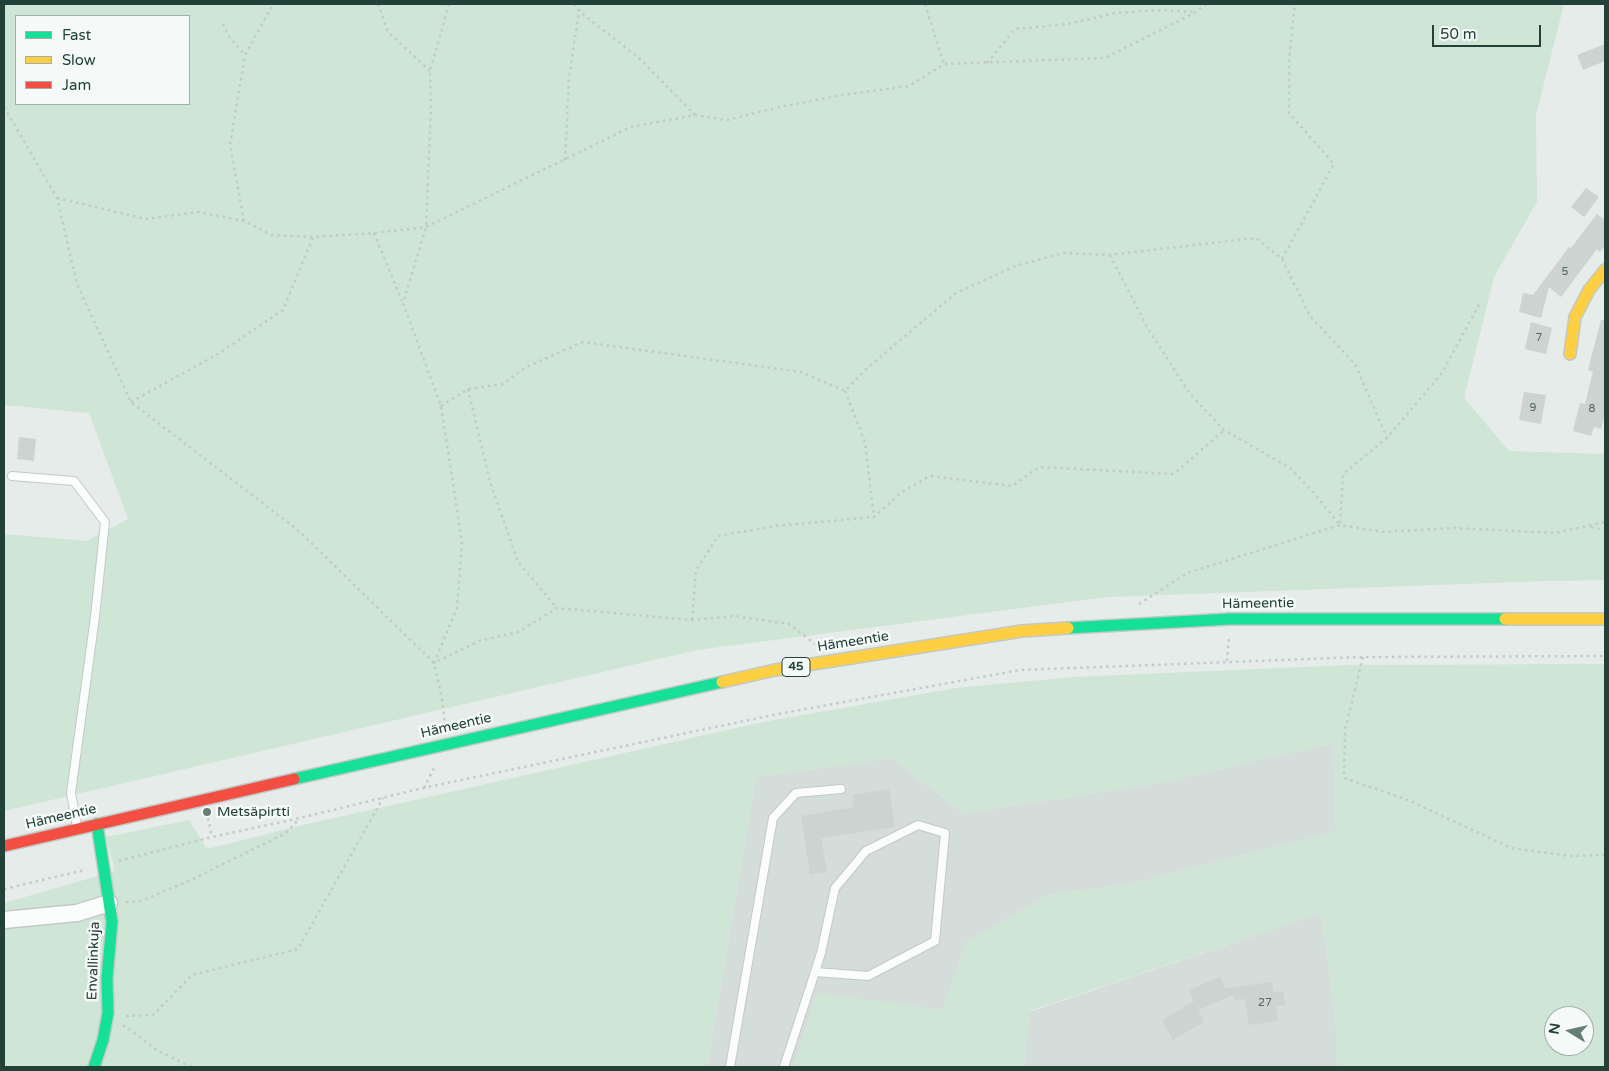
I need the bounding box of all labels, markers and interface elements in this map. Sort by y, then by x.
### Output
legend [15,15,190,105]
scale bar [1434,15,1543,47]
text: 50 m [1440,25,1477,43]
text: Fast [62,26,91,44]
text: Slow [62,51,96,69]
text: Jam [62,76,91,94]
house number: 5 [1562,265,1568,279]
house number: 7 [1536,331,1542,345]
house number: 9 [1530,401,1536,415]
house number: 8 [1589,402,1595,416]
street label: Hämeentie [1222,595,1294,613]
street label: Hämeentie [816,628,890,656]
road number: 45 [782,658,810,676]
street label: Hämeentie [419,710,493,742]
street label: Hämeentie [24,801,98,833]
place label: Metsäpirtti [217,804,290,820]
marker: Metsäpirtti [201,806,213,818]
street label: Envallinkuja [84,921,104,1001]
house number: 27 [1258,996,1272,1010]
north arrow [1544,1006,1594,1056]
text: N [1545,1022,1564,1036]

